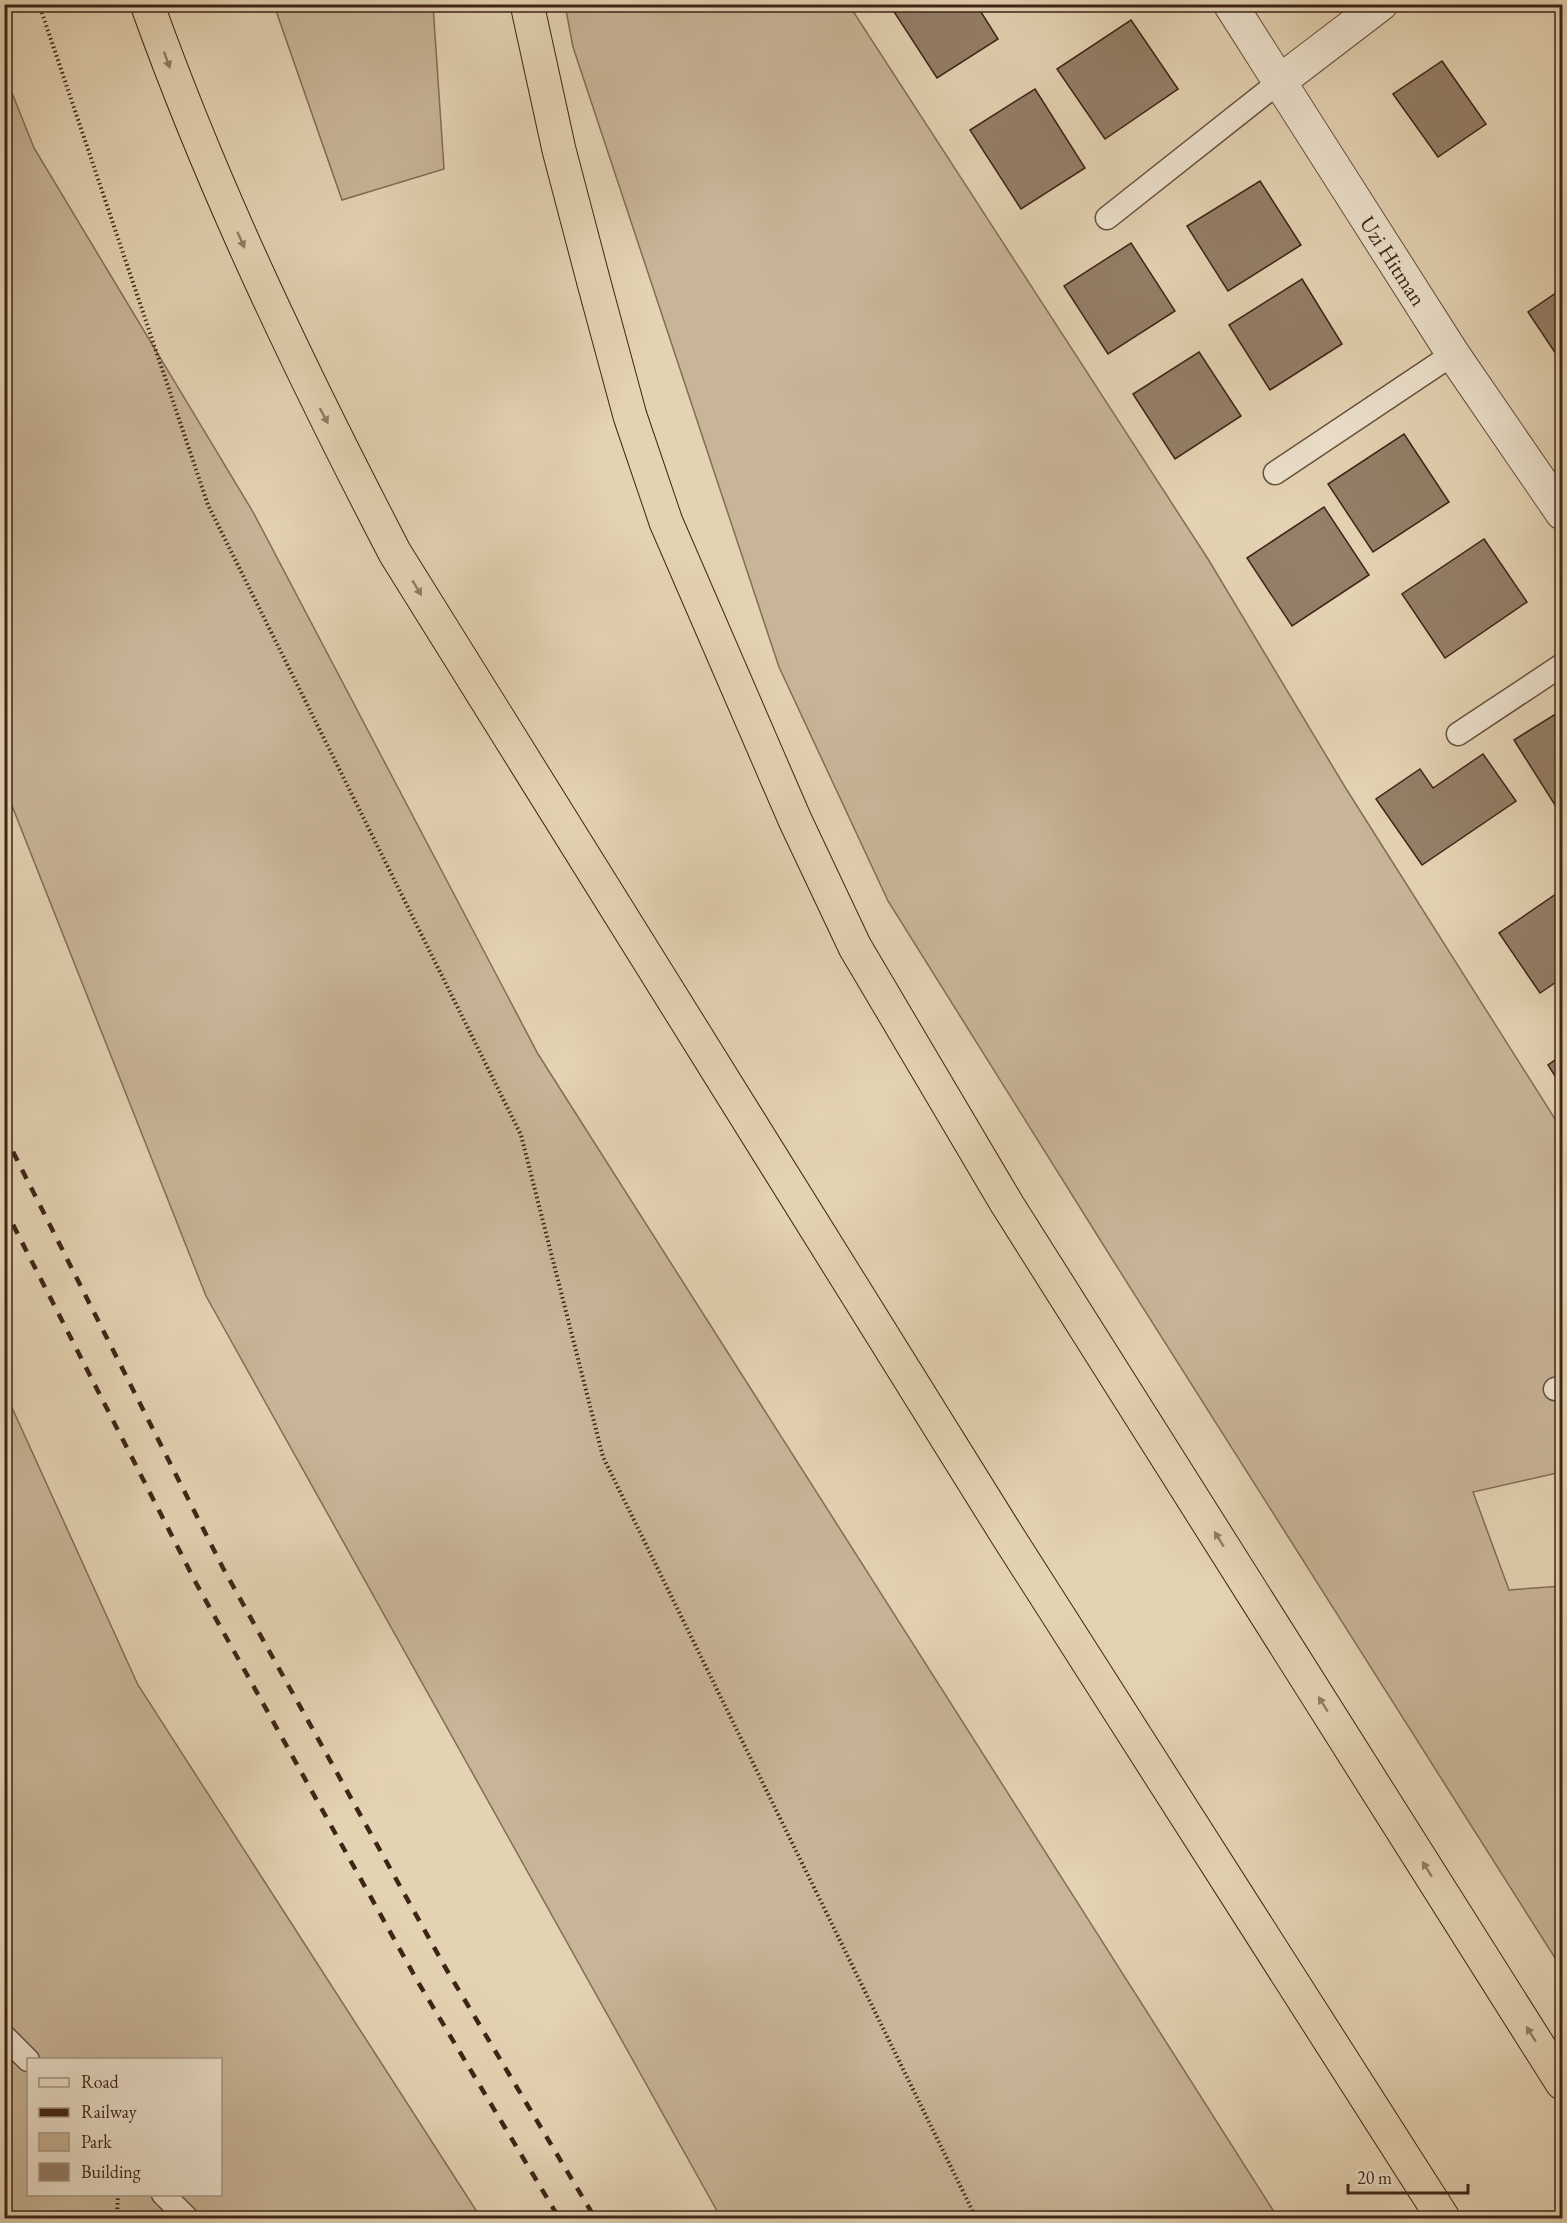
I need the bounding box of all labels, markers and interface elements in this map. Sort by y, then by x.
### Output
one-way arrow [162,51,172,69]
street label: Uzi Hitman [1353,210,1433,312]
one-way arrow [236,231,246,249]
one-way arrow [319,408,329,425]
one-way arrow [411,580,422,596]
one-way arrow [1213,1531,1224,1547]
one-way arrow [1318,1696,1329,1712]
one-way arrow [1422,1861,1433,1877]
one-way arrow [1526,2025,1537,2042]
legend [27,2058,222,2196]
text: Road [81,2070,120,2093]
text: Railway [81,2100,137,2123]
text: Park [81,2130,112,2153]
scale bar [1348,2157,1468,2195]
text: Building [81,2160,141,2183]
text: 20 m [1357,2166,1392,2189]

